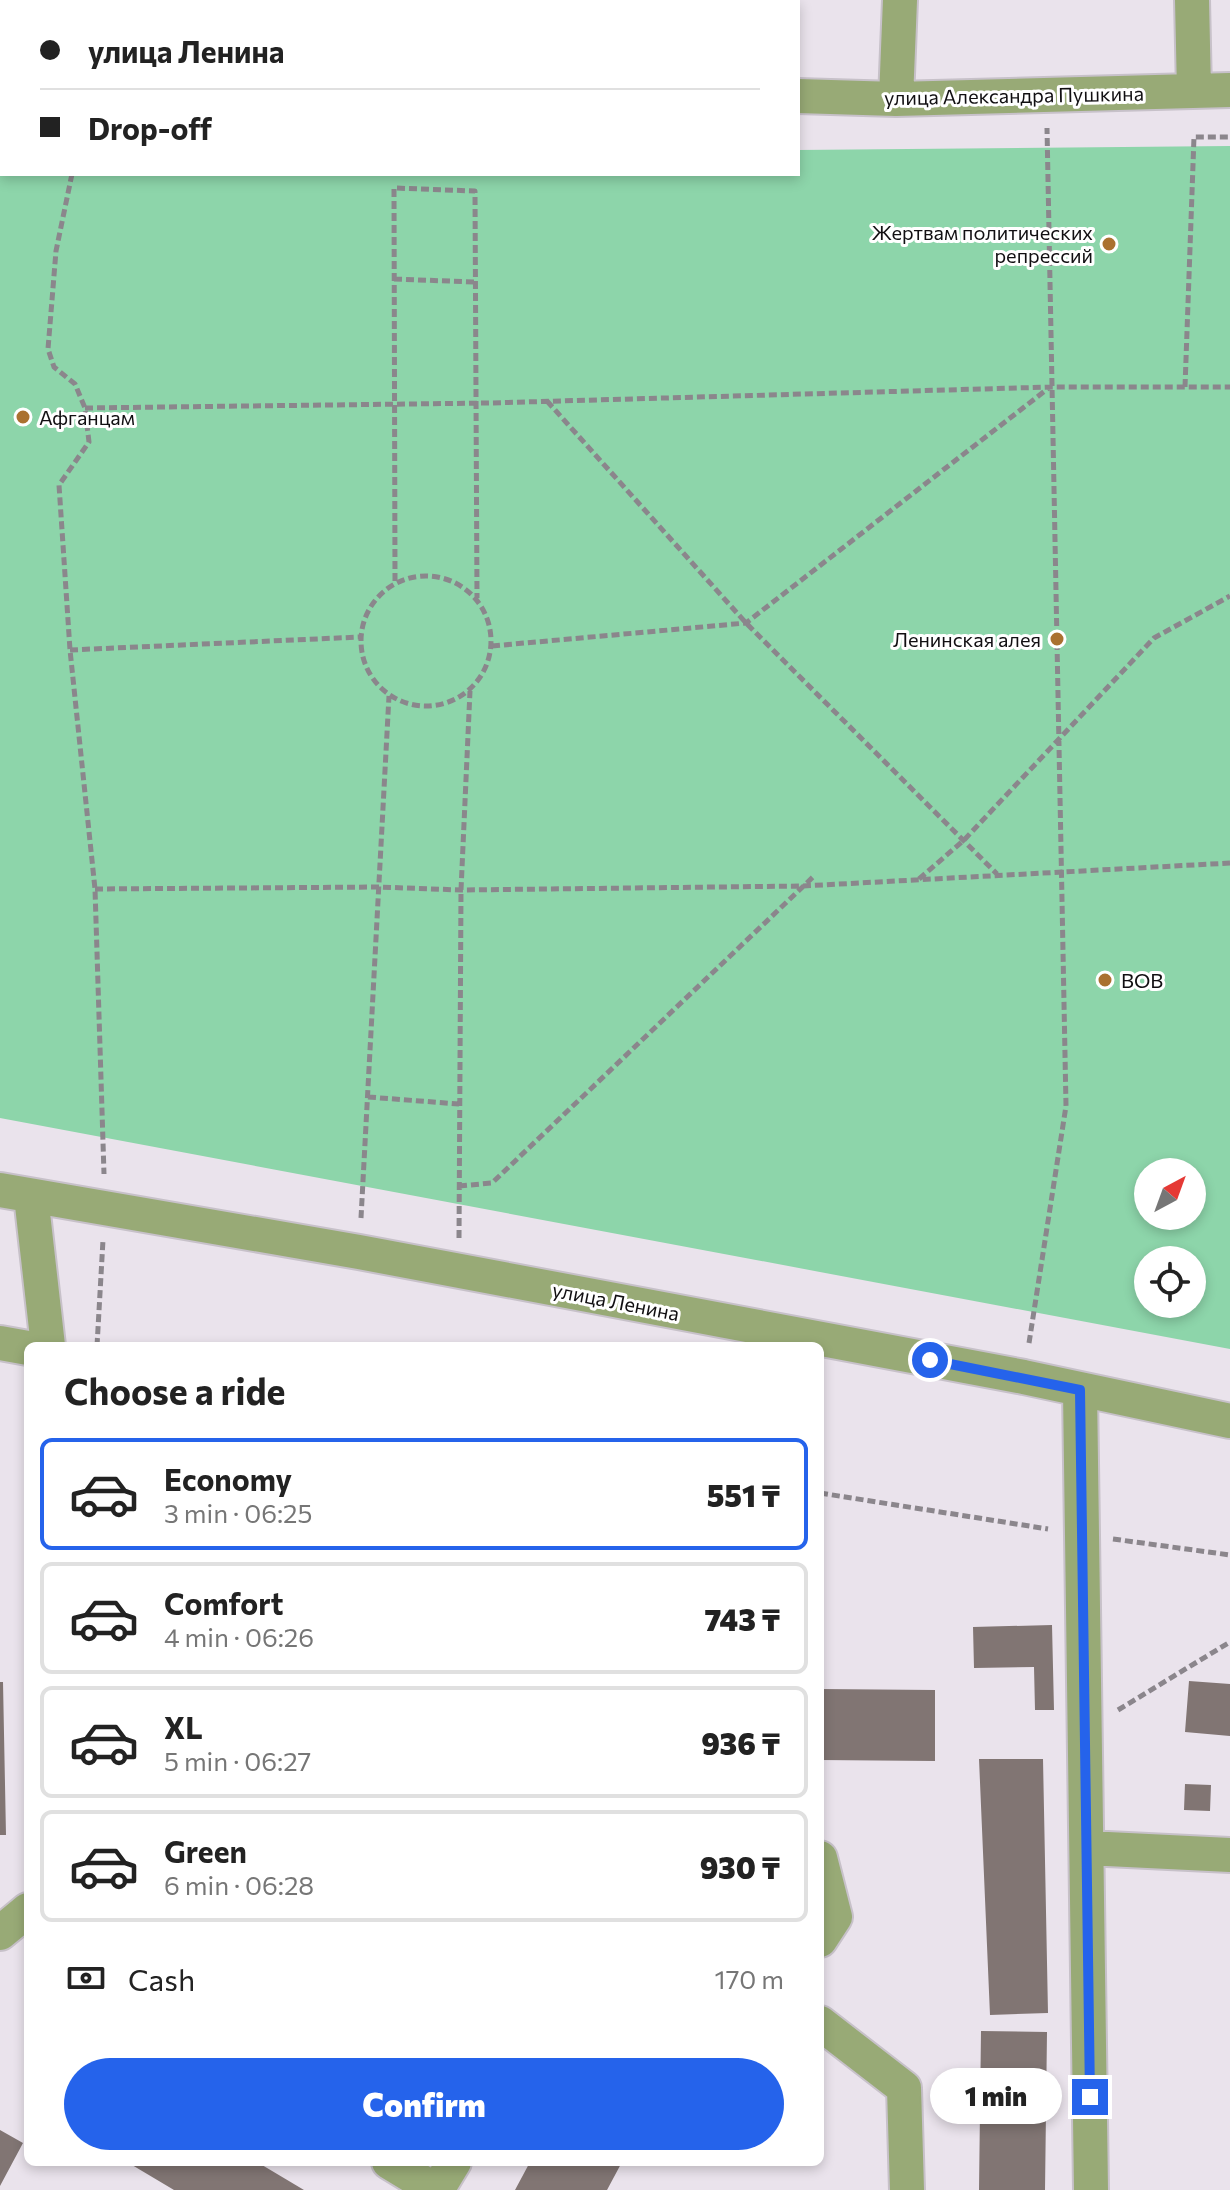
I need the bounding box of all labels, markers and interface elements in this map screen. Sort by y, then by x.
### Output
text: улица Ленина [88,32,284,69]
street label: улица Александра Пушкина [884,81,1144,109]
text: Drop-off [88,109,212,146]
place label: Жертвам политических репрессий [872,220,1093,267]
marker: Жертвам политических репрессий [1100,235,1118,253]
place label: Афганцам [39,405,135,429]
marker: Афганцам [14,408,32,426]
place label: Ленинская алея [893,627,1041,651]
marker: Ленинская алея [1048,630,1066,648]
place label: ВОВ [1121,968,1163,992]
marker: ВОВ [1096,971,1114,989]
north arrow [1134,1158,1206,1230]
map controls [1134,1158,1206,1318]
button: locate [1134,1246,1206,1318]
street label: улица Ленина [551,1277,681,1325]
route start [912,1342,948,1378]
text: Choose a ride [64,1368,285,1412]
icon: car [68,1458,140,1530]
text: Economy [164,1460,292,1497]
text: 551 ₸ [707,1476,780,1513]
text: 3 min · 06:25 [164,1497,312,1528]
icon: car [68,1582,140,1654]
text: Comfort [164,1584,283,1621]
text: 743 ₸ [705,1600,780,1637]
text: 4 min · 06:26 [164,1621,314,1652]
icon: car [68,1706,140,1778]
text: XL [164,1708,203,1745]
text: 936 ₸ [701,1724,780,1761]
text: 5 min · 06:27 [164,1745,311,1776]
icon: car [68,1830,140,1902]
text: Green [164,1832,247,1869]
text: 930 ₸ [700,1848,780,1885]
text: 6 min · 06:28 [164,1869,314,1900]
icon: cash [64,1956,108,2000]
text: Cash [128,1960,195,1997]
text: 170 m [715,1963,784,1994]
button: Confirm [64,2058,784,2150]
callout: 1 min [930,2069,1062,2125]
route end [1072,2079,1108,2115]
text: 1 min [965,2080,1027,2111]

